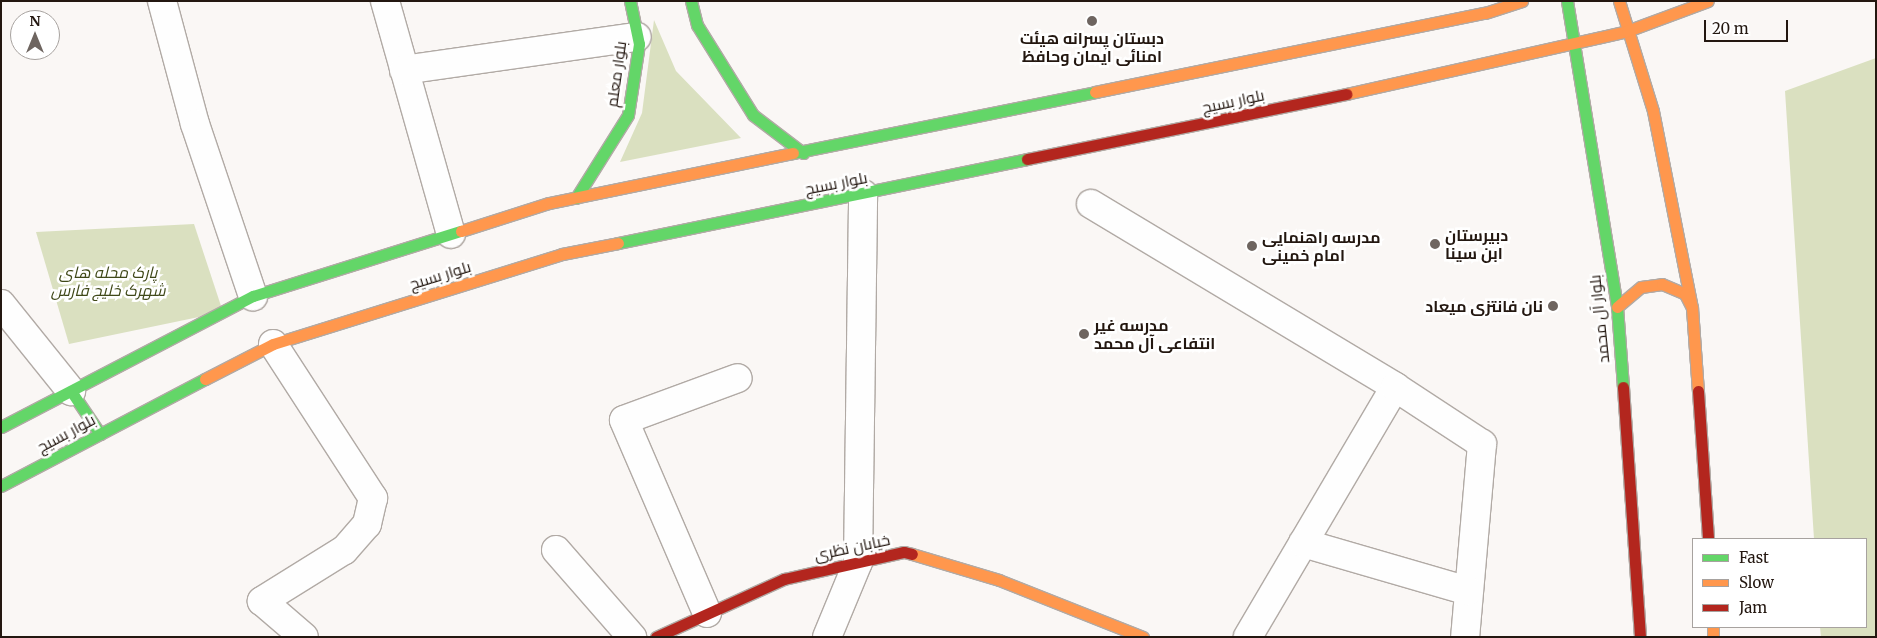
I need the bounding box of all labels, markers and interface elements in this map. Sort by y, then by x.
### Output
north arrow [10,10,60,60]
scale bar [1707,10,1791,42]
text: N [29,12,41,30]
marker: دبستان پسرانه هیئت امنائی ایمان وحافظ [1086,15,1098,27]
text: 20 m [1712,19,1749,38]
place label: دبستان پسرانه هیئت امنائی ایمان وحافظ [1020,28,1164,66]
street label: بلوار معلم [602,40,630,108]
street label: بلوار بسیج [1200,85,1266,117]
street label: بلوار بسیج [803,168,869,198]
place label: دبیرستان ابن سینا [1445,225,1508,263]
place label: مدرسه راهنمایی امام خمینی [1262,227,1381,265]
marker: دبیرستان ابن سینا [1429,238,1441,250]
marker: مدرسه راهنمایی امام خمینی [1246,240,1258,252]
street label: بلوار بسیج [407,257,473,293]
park label: پارک محله های شهرک خلیج فارس [51,262,165,300]
street label: بلوار آل محمد [1585,274,1613,364]
place label: نان فانتزی میعاد [1425,296,1543,316]
marker: نان فانتزی میعاد [1547,300,1559,312]
place label: مدرسه غیر انتفاعی آل محمد [1094,315,1215,353]
marker: مدرسه غیر انتفاعی آل محمد [1078,328,1090,340]
street label: بلوار بسیج [33,410,99,456]
street label: خیابان نظری [812,530,892,564]
legend [1692,538,1867,628]
text: Fast [1739,548,1769,567]
text: Slow [1739,573,1774,592]
text: Jam [1739,598,1767,617]

